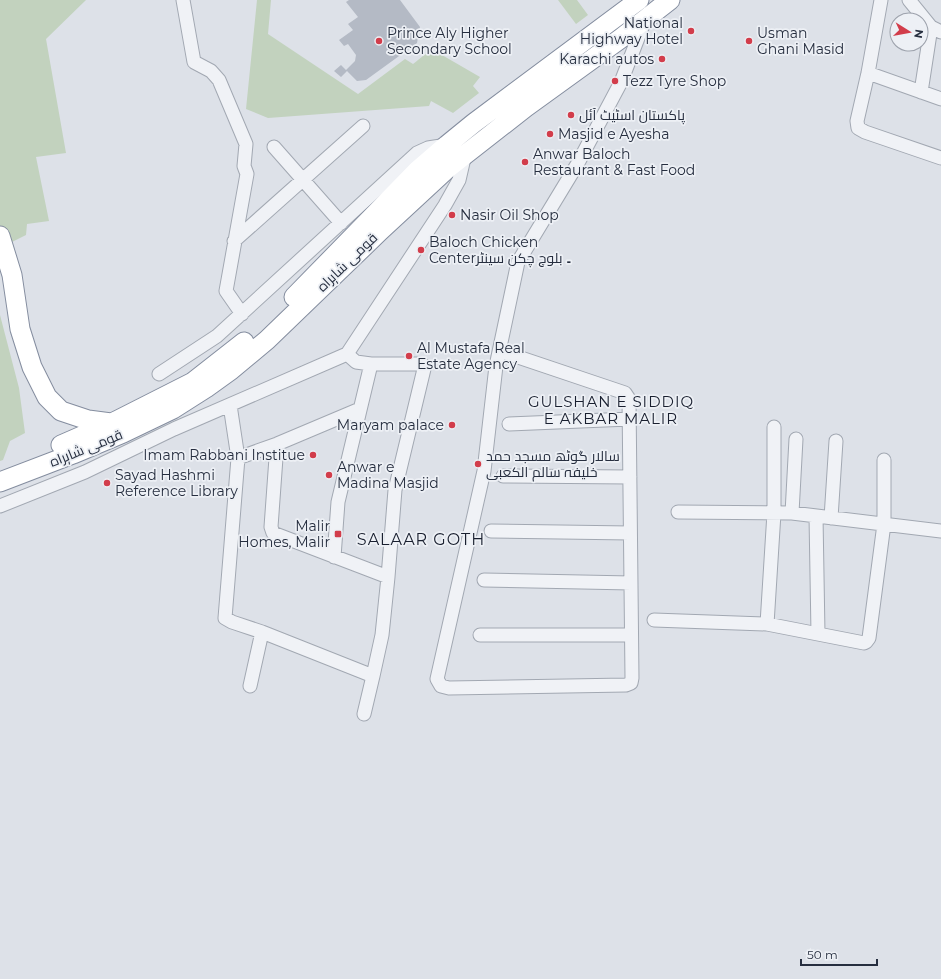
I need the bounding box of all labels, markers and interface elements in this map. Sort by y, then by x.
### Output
north arrow [889,12,929,52]
place label: National Highway Hotel [580,14,683,48]
place label: Prince Aly Higher Secondary School [387,24,512,58]
place label: Usman Ghani Masid [757,24,844,58]
marker: National Highway Hotel [686,26,696,36]
text: N [911,28,927,40]
marker: Prince Aly Higher Secondary School [374,36,384,46]
marker: Usman Ghani Masid [744,36,754,46]
place label: Karachi autos [559,50,654,68]
marker: Karachi autos [657,54,667,64]
place label: Tezz Tyre Shop [623,72,726,90]
marker: Tezz Tyre Shop [610,76,620,86]
place label: پاکستان اسٹیٹ آئل [579,106,685,125]
marker: پاکستان اسٹیٹ آئل [566,110,576,120]
place label: Masjid e Ayesha [558,125,669,143]
marker: Masjid e Ayesha [545,129,555,139]
place label: Anwar Baloch Restaurant & Fast Food [533,145,695,179]
marker: Anwar Baloch Restaurant & Fast Food [520,157,530,167]
place label: Nasir Oil Shop [460,206,559,224]
marker: Nasir Oil Shop [447,210,457,220]
street label: قومی شاہراہ [313,229,381,295]
place label: Baloch Chicken Center۔ بلوچ چکن سینٹر [429,233,571,268]
marker: Baloch Chicken Center۔ بلوچ چکن سینٹر [416,245,426,255]
place label: Al Mustafa Real Estate Agency [417,339,525,373]
marker: Al Mustafa Real Estate Agency [404,351,414,361]
district label: GULSHAN E SIDDIQ E AKBAR MALIR [528,392,694,428]
place label: Maryam palace [337,416,444,434]
marker: Maryam palace [447,420,457,430]
street label: قومی شاہراہ [47,425,125,471]
place label: Imam Rabbani Institue [143,446,305,464]
place label: سالار گوٹھ مسجد حمد خلیفہ سالم الکعبی [486,447,620,482]
marker: Imam Rabbani Institue [308,450,318,460]
place label: Anwar e Madina Masjid [337,458,439,492]
marker: سالار گوٹھ مسجد حمد خلیفہ سالم الکعبی [473,459,483,469]
place label: Sayad Hashmi Reference Library [115,466,238,500]
marker: Anwar e Madina Masjid [324,470,334,480]
marker: Sayad Hashmi Reference Library [102,478,112,488]
place label: Malir Homes, Malir [238,517,330,551]
marker: Malir Homes, Malir [333,529,343,539]
district label: SALAAR GOTH [357,530,485,549]
scale bar [801,941,877,967]
text: 50 m [807,947,838,962]

